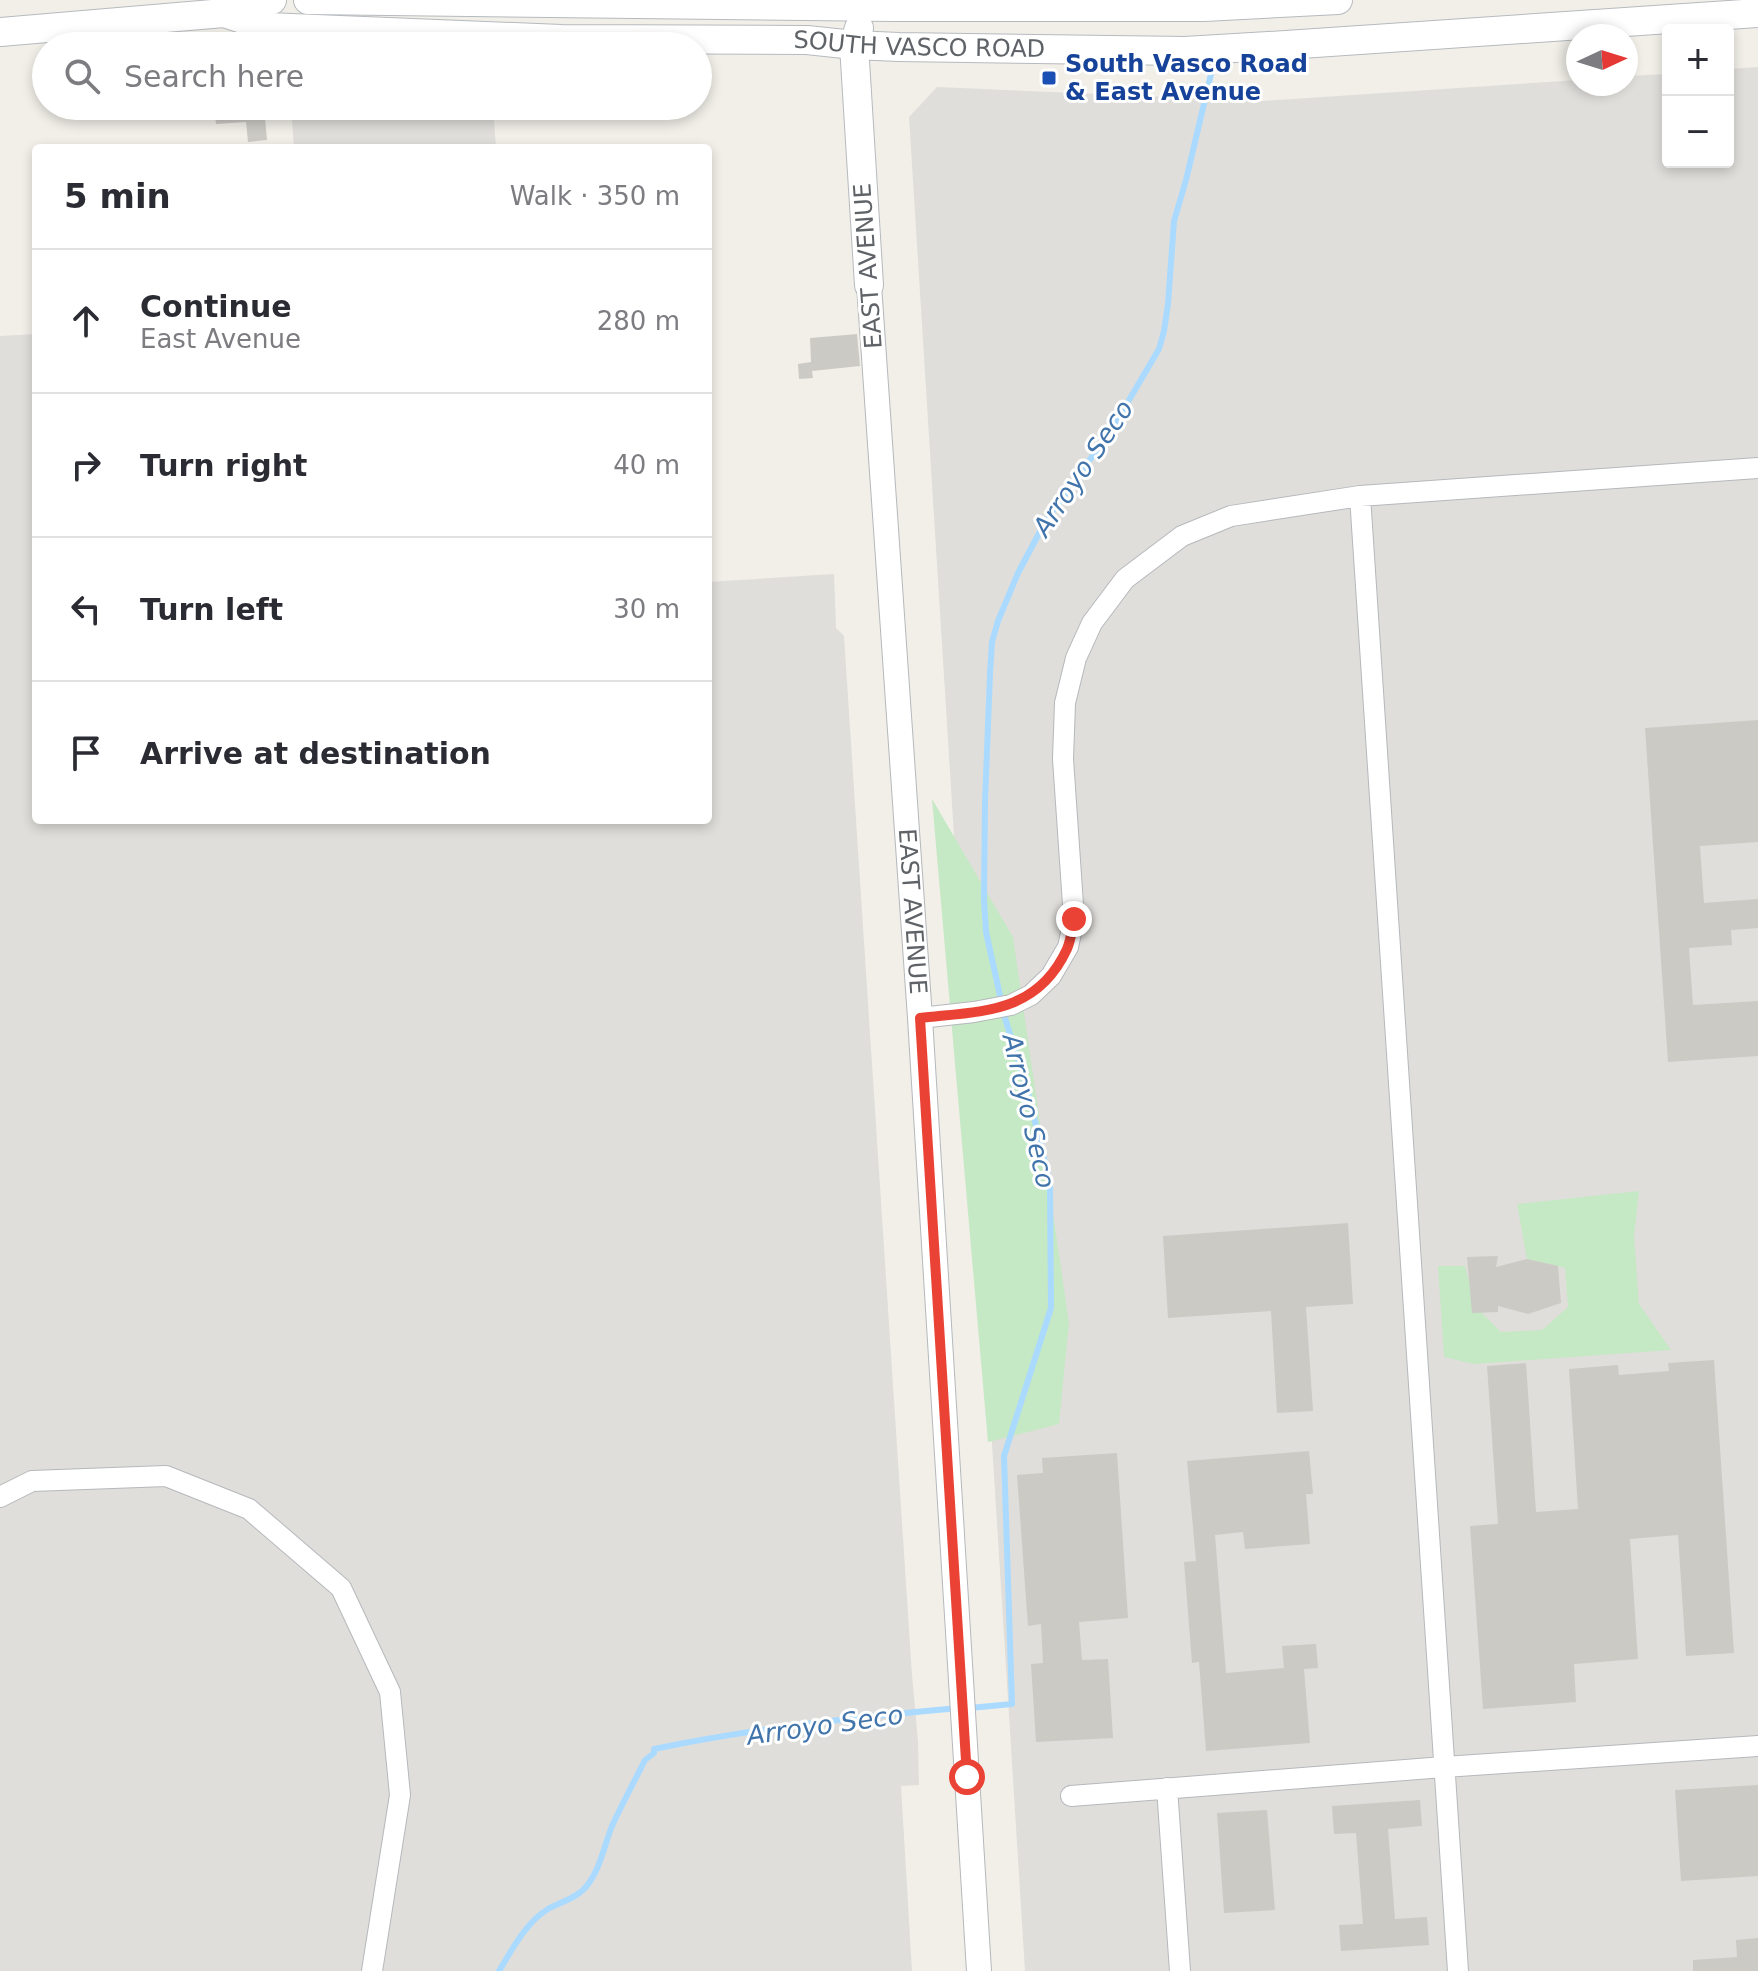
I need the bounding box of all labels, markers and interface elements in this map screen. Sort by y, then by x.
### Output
north arrow [1566,24,1638,96]
map controls [1662,24,1734,168]
button: + [1662,24,1734,96]
street label: SOUTH VASCO ROAD [793,26,1045,63]
search box [32,32,712,120]
place label: South Vasco Road & East Avenue [1065,50,1308,106]
icon: search [60,54,104,98]
text: Search here [124,59,304,94]
marker: South Vasco Road & East Avenue [1040,69,1058,87]
button: − [1662,96,1734,168]
text: 5 min [64,176,171,216]
text: Walk · 350 m [510,181,680,211]
street label: EAST AVENUE [848,182,888,350]
text: Continue [140,289,292,324]
icon: ahead [64,299,108,343]
text: 280 m [597,306,680,336]
text: East Avenue [140,324,301,354]
water label: Arroyo Seco [1025,394,1139,543]
icon: right [64,443,108,487]
text: Turn right [140,448,307,483]
text: 40 m [613,450,680,480]
icon: left [64,587,108,631]
text: Turn left [140,592,283,627]
text: 30 m [613,594,680,624]
icon: arrive [64,731,108,775]
text: Arrive at destination [140,736,491,771]
street label: EAST AVENUE [893,828,932,995]
route end [1056,901,1092,937]
water label: Arroyo Seco [996,1029,1061,1191]
water label: Arroyo Seco [743,1699,905,1751]
route start [949,1759,985,1795]

